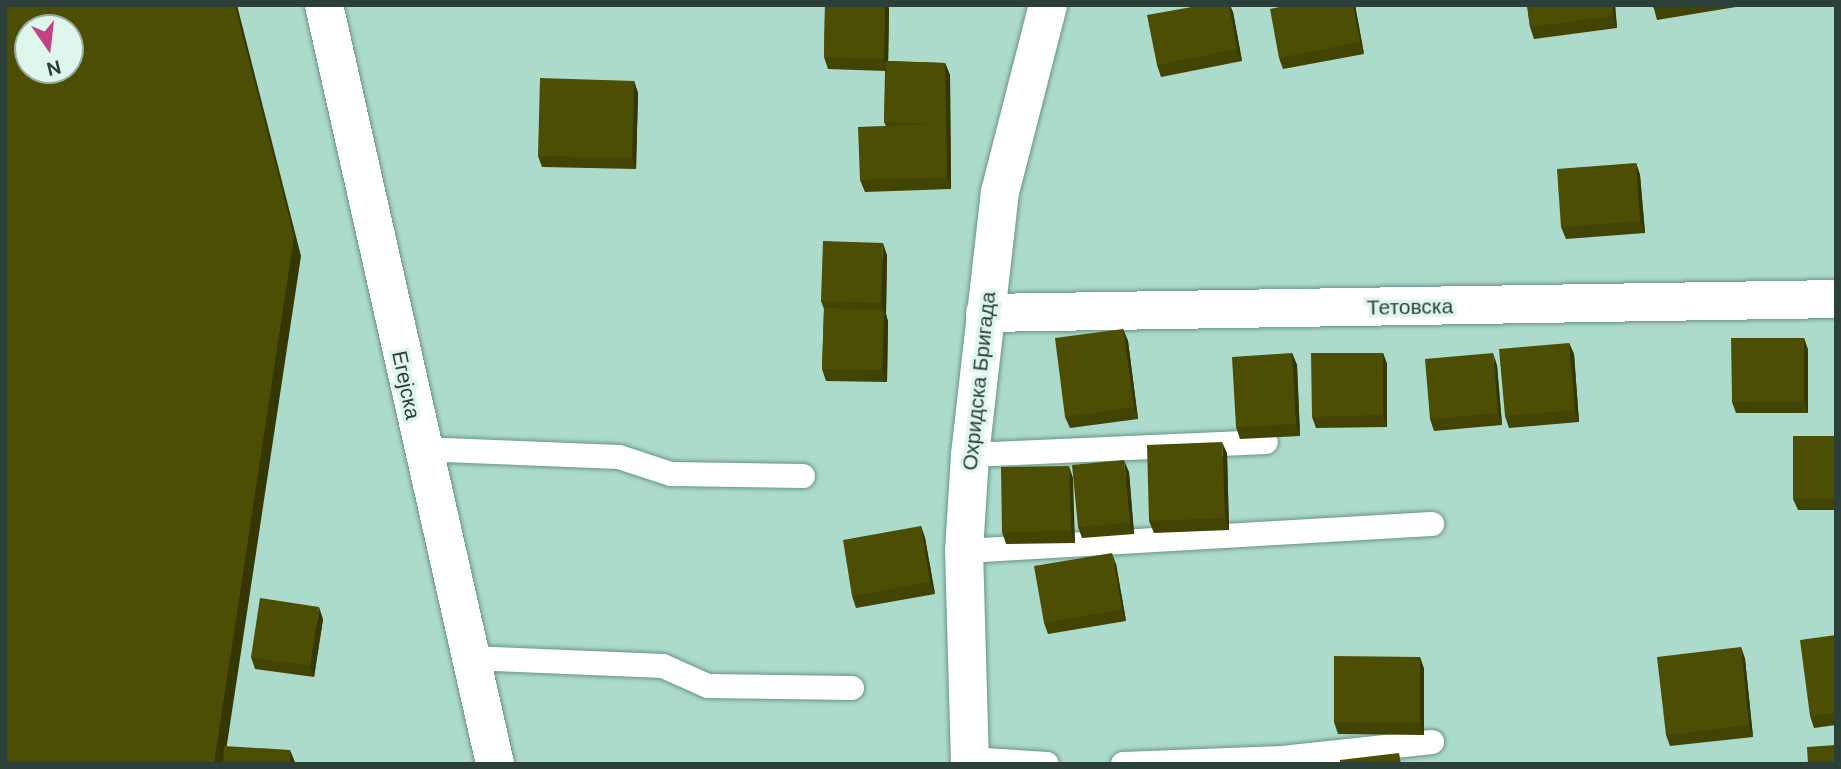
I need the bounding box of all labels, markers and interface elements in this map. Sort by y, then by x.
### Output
north arrow [14,14,84,84]
text: N [44,54,63,82]
street label: Охридска Бригада [957,290,1001,472]
street label: Тетовска [1367,294,1453,320]
street label: Егејска [386,348,426,422]

